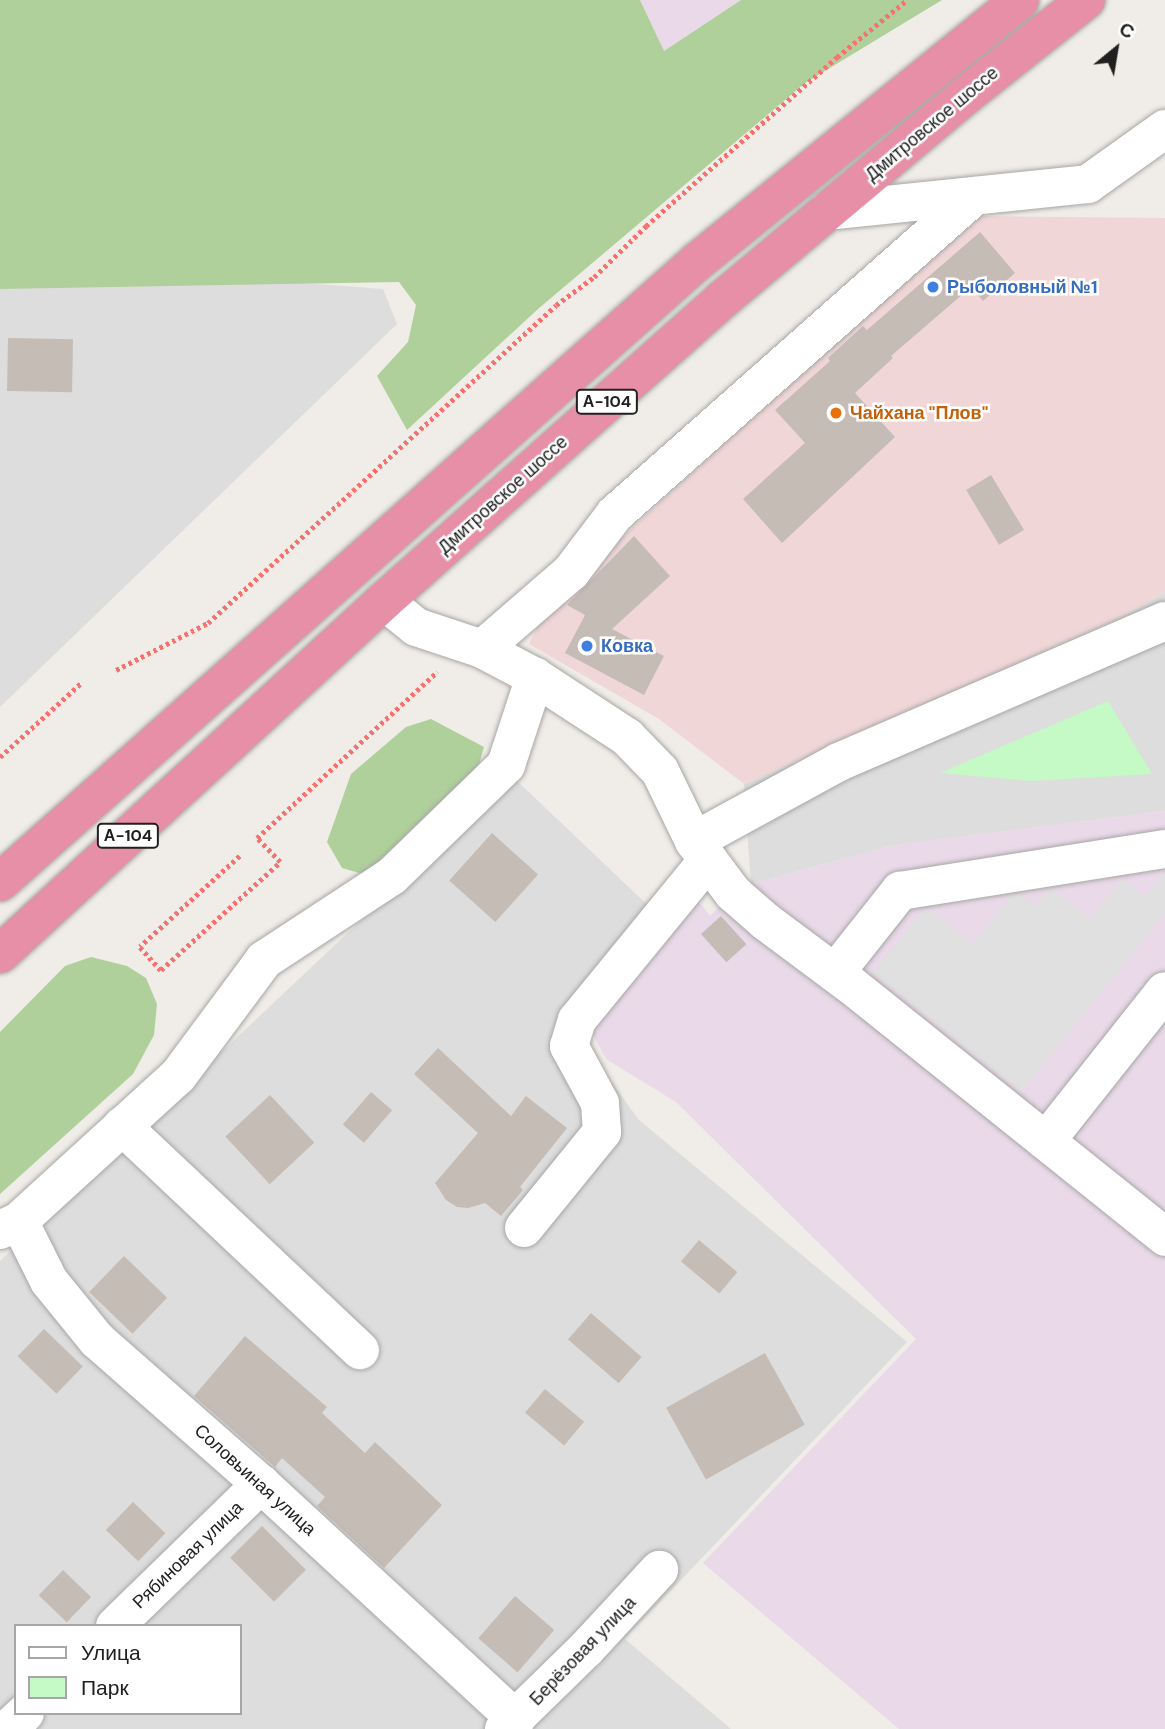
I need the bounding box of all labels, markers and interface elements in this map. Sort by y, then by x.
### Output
north arrow [1081,14,1151,84]
text: С [1115,16,1139,45]
street label: Дмитровское шоссе [861,62,1003,186]
place label: Рыболовный №1 [947,276,1097,298]
marker: Рыболовный №1 [925,279,941,295]
road number: А-104 [576,390,638,414]
place label: Чайхана "Плов" [850,402,988,424]
marker: Чайхана "Плов" [828,405,844,421]
street label: Дмитровское шоссе [434,431,572,559]
place label: Ковка [601,635,653,657]
marker: Ковка [579,638,595,654]
road number: А-104 [96,824,160,848]
street label: Соловьиная улица [190,1420,320,1540]
street label: Рябиновая улица [128,1497,248,1613]
street label: Берёзовая улица [525,1592,641,1710]
legend [14,1624,242,1715]
text: Улица [81,1639,141,1667]
text: Парк [81,1674,129,1702]

